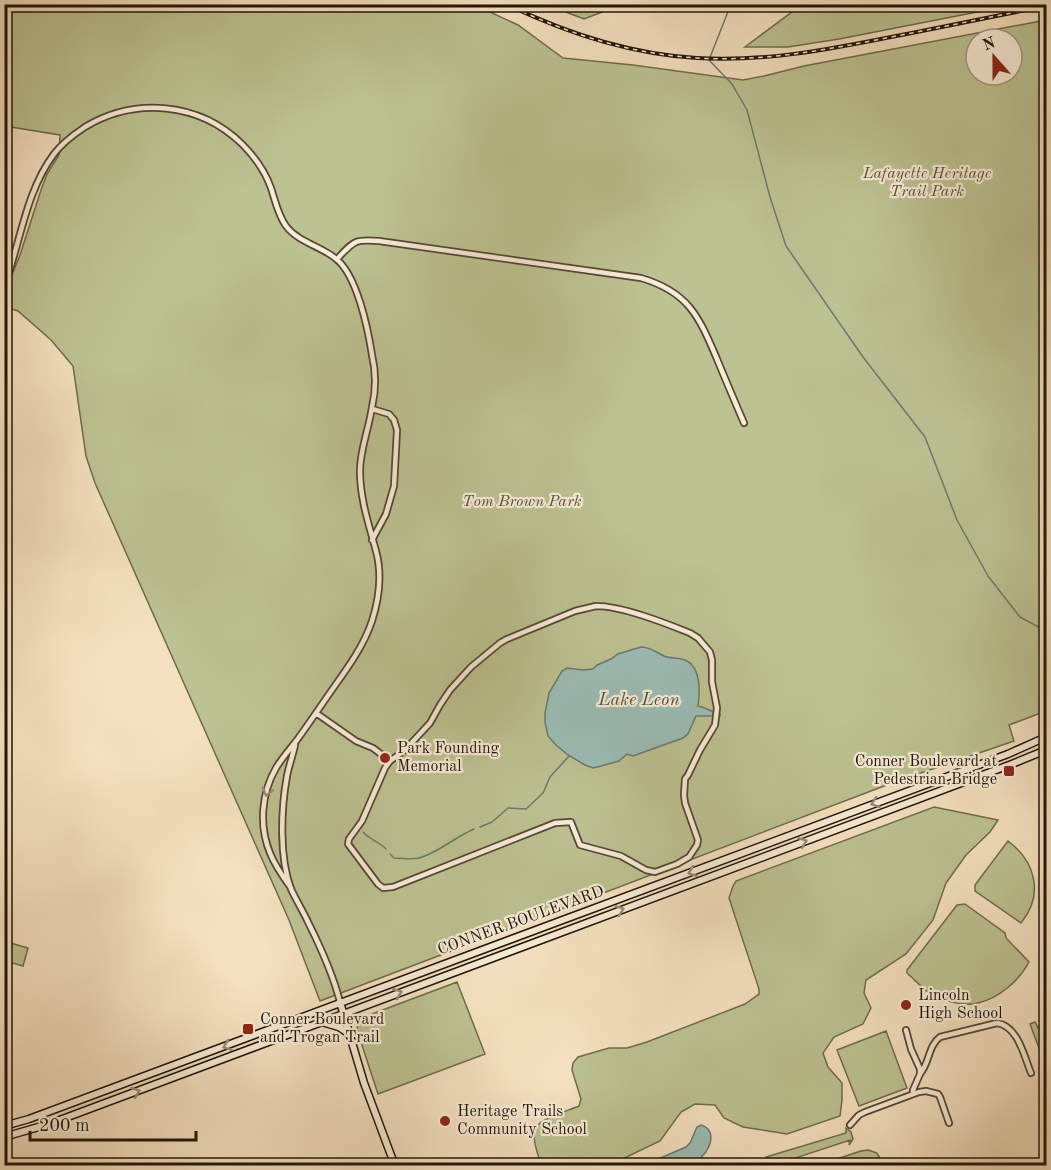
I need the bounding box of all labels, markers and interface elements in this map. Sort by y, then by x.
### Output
north arrow [964,27,1024,87]
text: N [981,35,999,55]
park label: Lafayette Heritage Trail Park [862,166,992,200]
park label: Tom Brown Park [462,494,582,510]
water label: Lake Leon [597,691,680,709]
place label: Park Founding Memorial [397,741,500,775]
marker: Park Founding Memorial [378,751,392,765]
place label: Conner Boulevard at Pedestrian Bridge [855,754,997,788]
marker: Conner Boulevard at Pedestrian Bridge [1002,764,1016,778]
one-way arrow [261,787,274,797]
one-way arrow [870,796,881,809]
one-way arrow [796,837,807,849]
one-way arrow [687,864,698,877]
street label: CONNER BOULEVARD [436,883,606,959]
one-way arrow [614,905,625,917]
one-way arrow [392,988,403,1001]
place label: Lincoln High School [918,988,1003,1022]
marker: Lincoln High School [899,998,913,1012]
place label: Conner Boulevard and Trogan Trail [260,1012,384,1046]
marker: Conner Boulevard and Trogan Trail [241,1022,255,1036]
one-way arrow [222,1038,233,1051]
one-way arrow [130,1086,141,1099]
scale bar [30,1104,196,1142]
place label: Heritage Trails Community School [457,1104,587,1138]
marker: Heritage Trails Community School [438,1114,452,1128]
text: 200 m [39,1117,90,1135]

